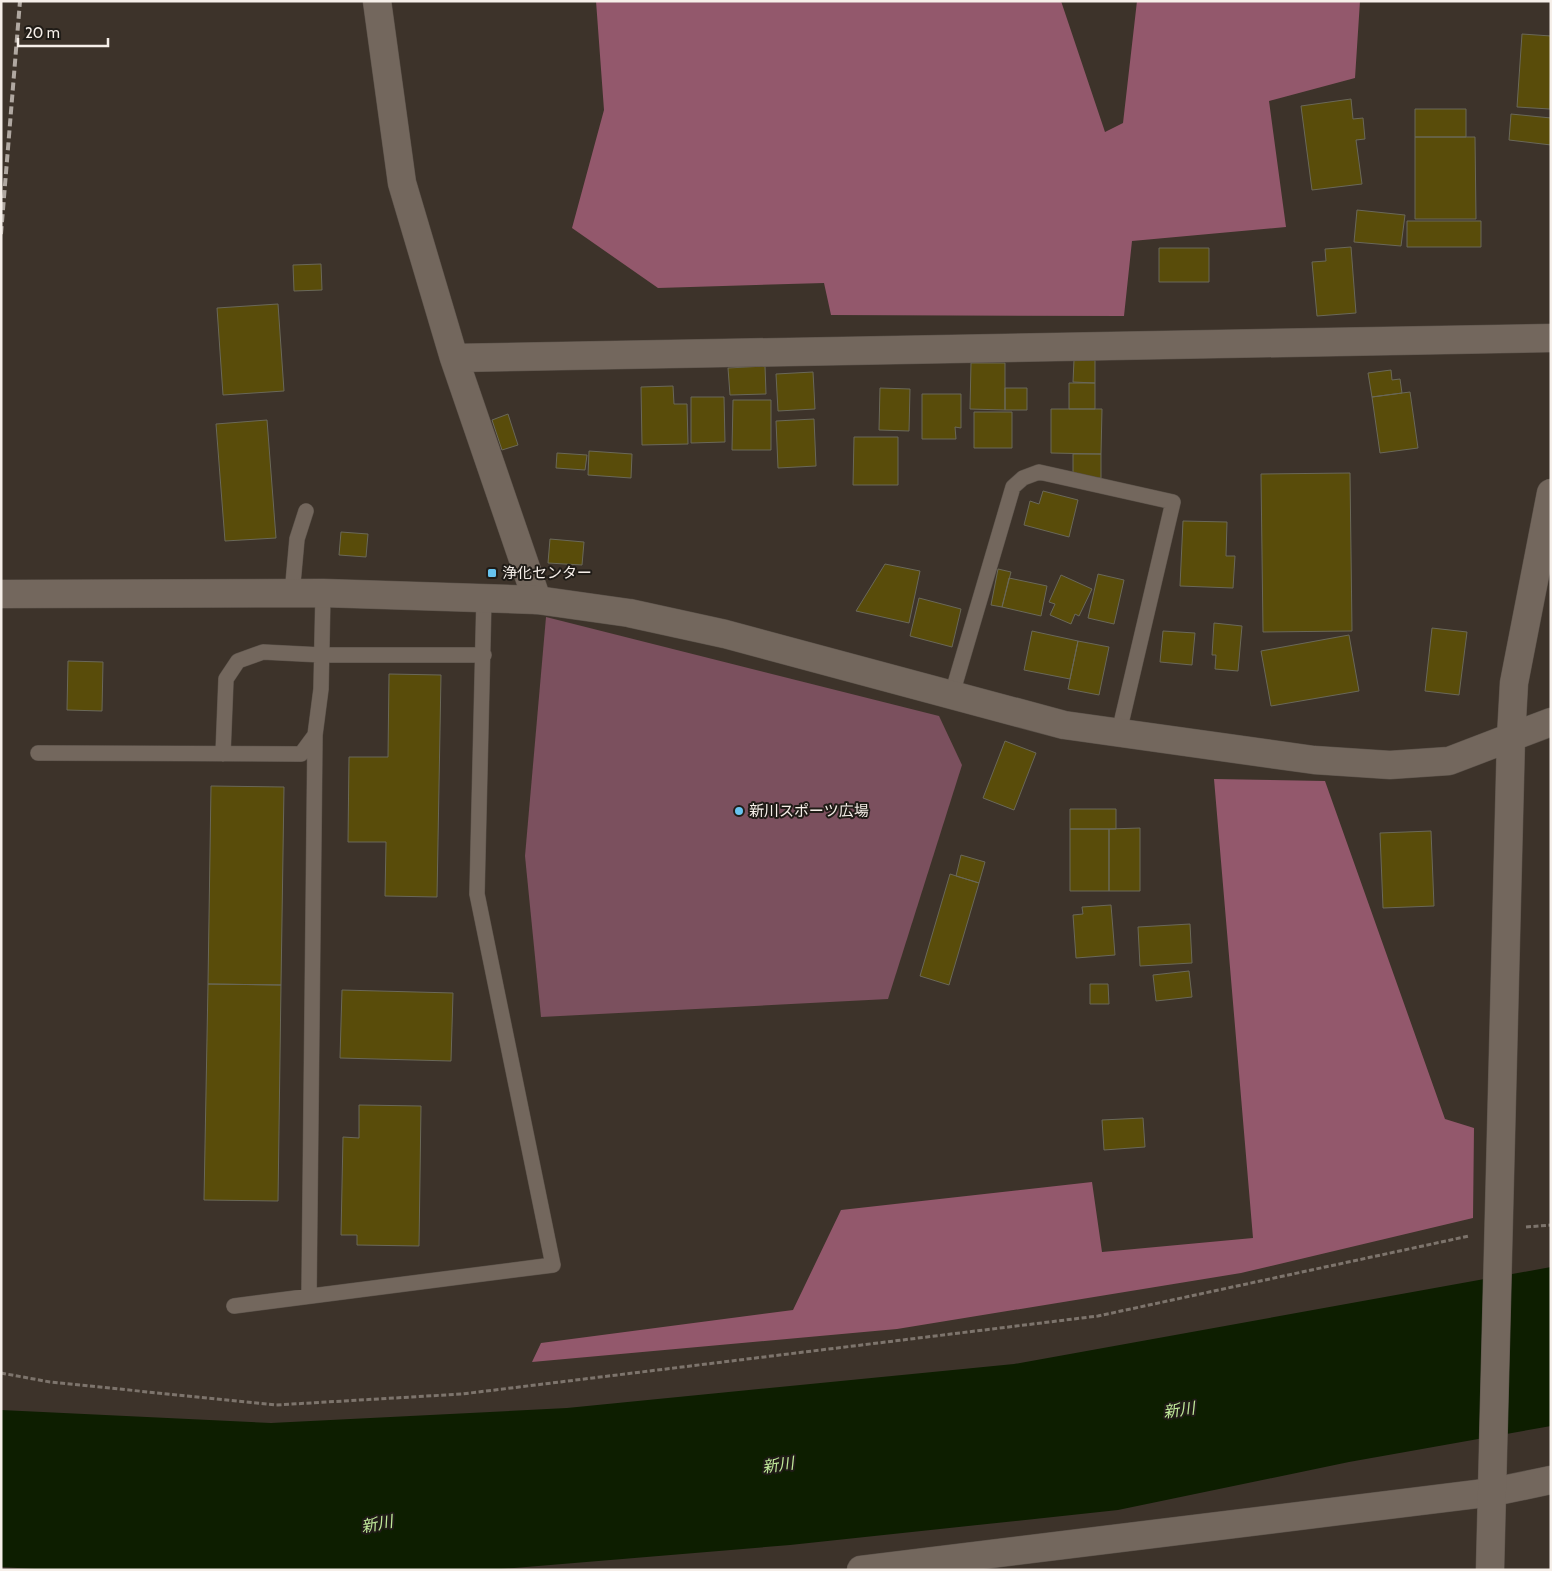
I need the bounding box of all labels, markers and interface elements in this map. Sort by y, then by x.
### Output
scale bar [18,15,108,47]
text: 20 m [25,24,60,42]
place label: 浄化センター [502,564,592,582]
marker: 浄化センター [486,567,498,579]
place label: 新川スポーツ広場 [749,802,869,820]
marker: 新川スポーツ広場 [733,805,745,817]
water label: 新川 [1162,1398,1198,1422]
water label: 新川 [761,1453,797,1477]
water label: 新川 [359,1511,396,1536]

